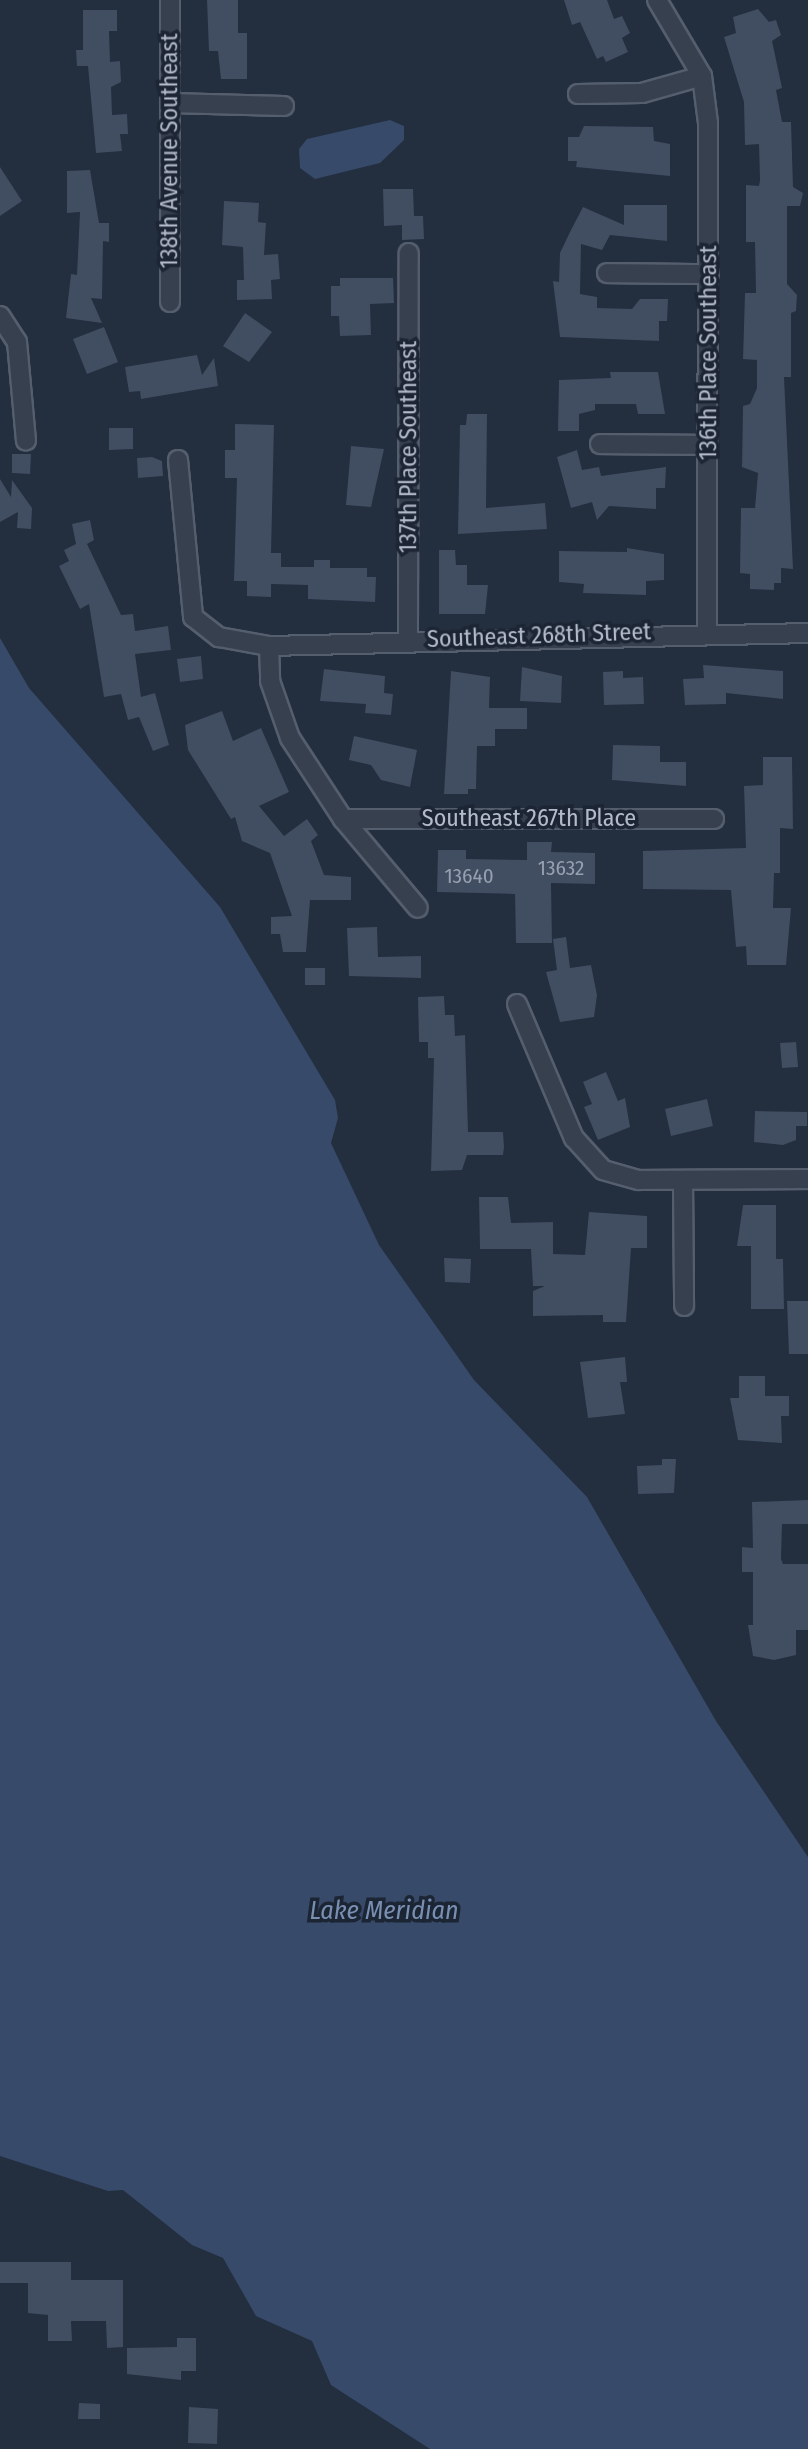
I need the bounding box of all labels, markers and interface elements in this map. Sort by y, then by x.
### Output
street label: 138th Avenue Southeast [156,34,184,268]
street label: 136th Place Southeast [695,246,723,460]
street label: 137th Place Southeast [395,341,423,553]
street label: Southeast 268th Street [426,618,652,654]
street label: Southeast 267th Place [422,805,636,833]
house number: 13632 [538,855,584,881]
house number: 13640 [444,863,494,889]
water label: Lake Meridian [309,1895,459,1927]

